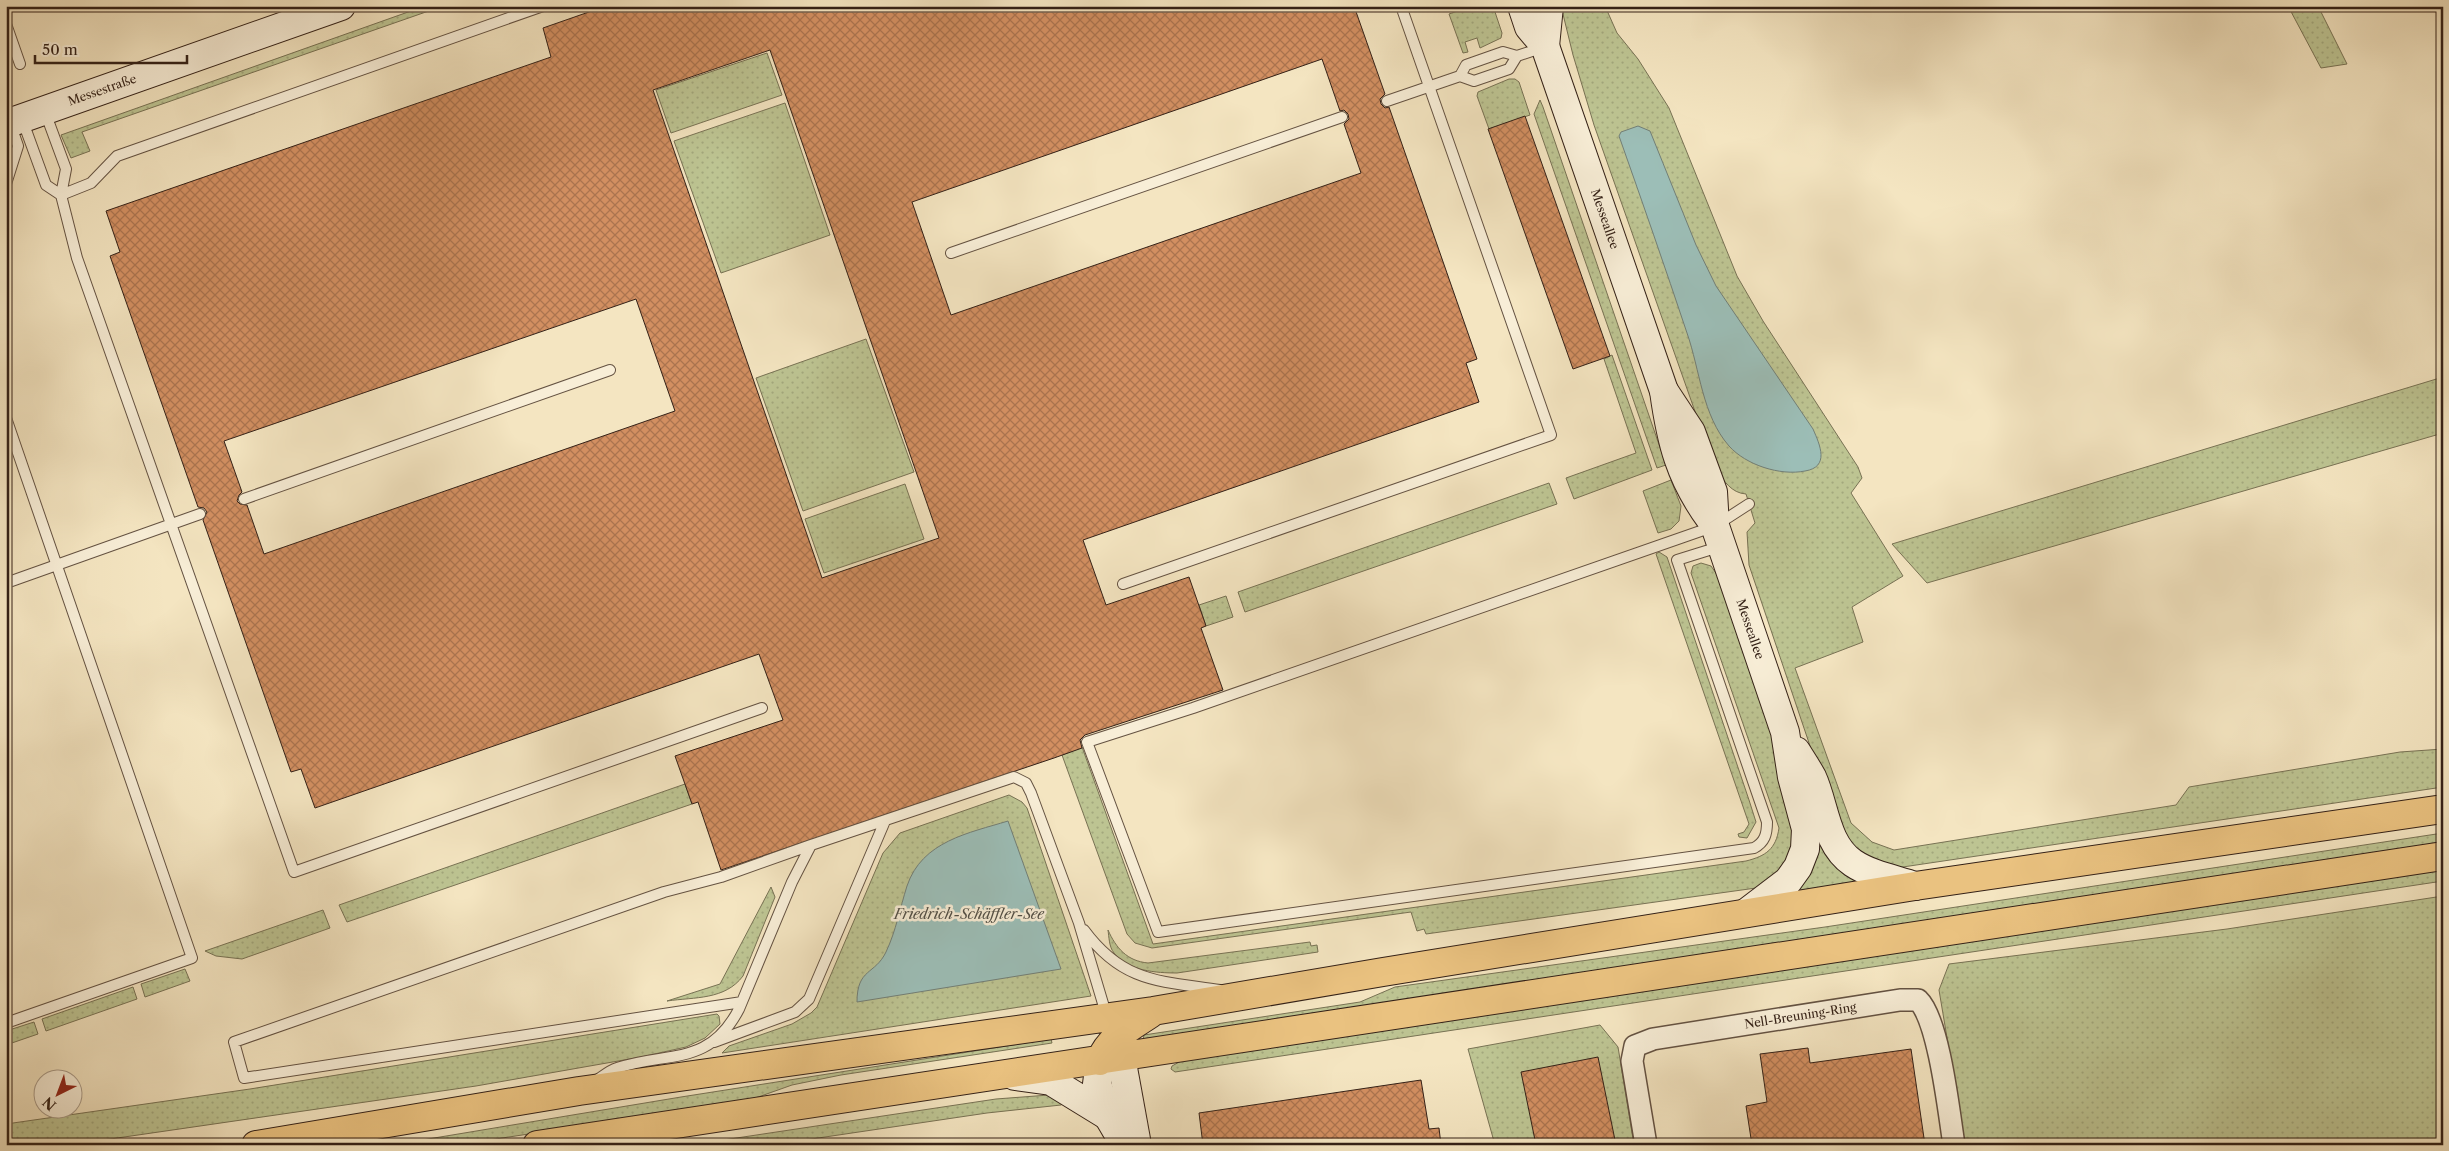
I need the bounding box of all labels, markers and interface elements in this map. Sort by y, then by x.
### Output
scale bar [35,32,188,64]
text: 50 m [42,40,78,59]
street label: Messestraße [66,71,139,109]
street label: Messeallee [1588,187,1623,251]
street label: Messeallee [1733,597,1768,661]
water label: Friedrich-Schäffler-See [893,905,1045,923]
street label: Nell-Breuning-Ring [1743,999,1858,1031]
north arrow [32,1068,82,1118]
text: N [39,1093,60,1114]

